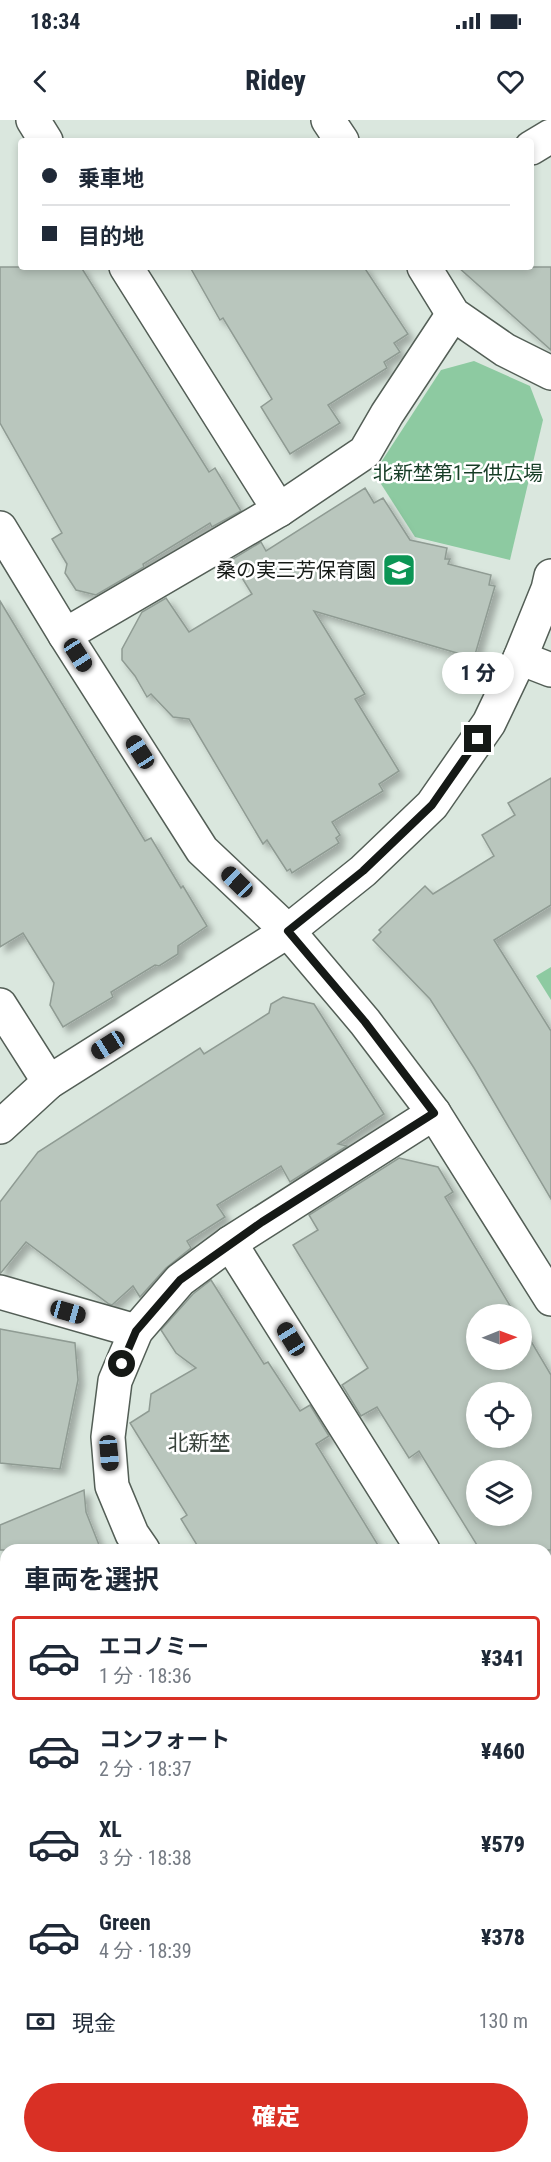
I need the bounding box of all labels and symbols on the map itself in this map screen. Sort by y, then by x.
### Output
park label: 北新埜第1子供広場 [373,461,543,485]
school or university icon: 桑の実三芳保育園 [381,552,417,588]
place label: 桑の実三芳保育園 [216,558,376,582]
car [61,635,95,675]
callout: 1 分 [442,652,514,694]
route end [464,725,491,752]
car [123,732,157,772]
car [218,863,256,901]
car [88,1028,128,1062]
car [48,1298,88,1326]
north arrow [466,1304,532,1370]
car [274,1319,308,1359]
route start [108,1350,135,1377]
district label: 北新埜 [168,1431,231,1455]
car [98,1434,120,1472]

